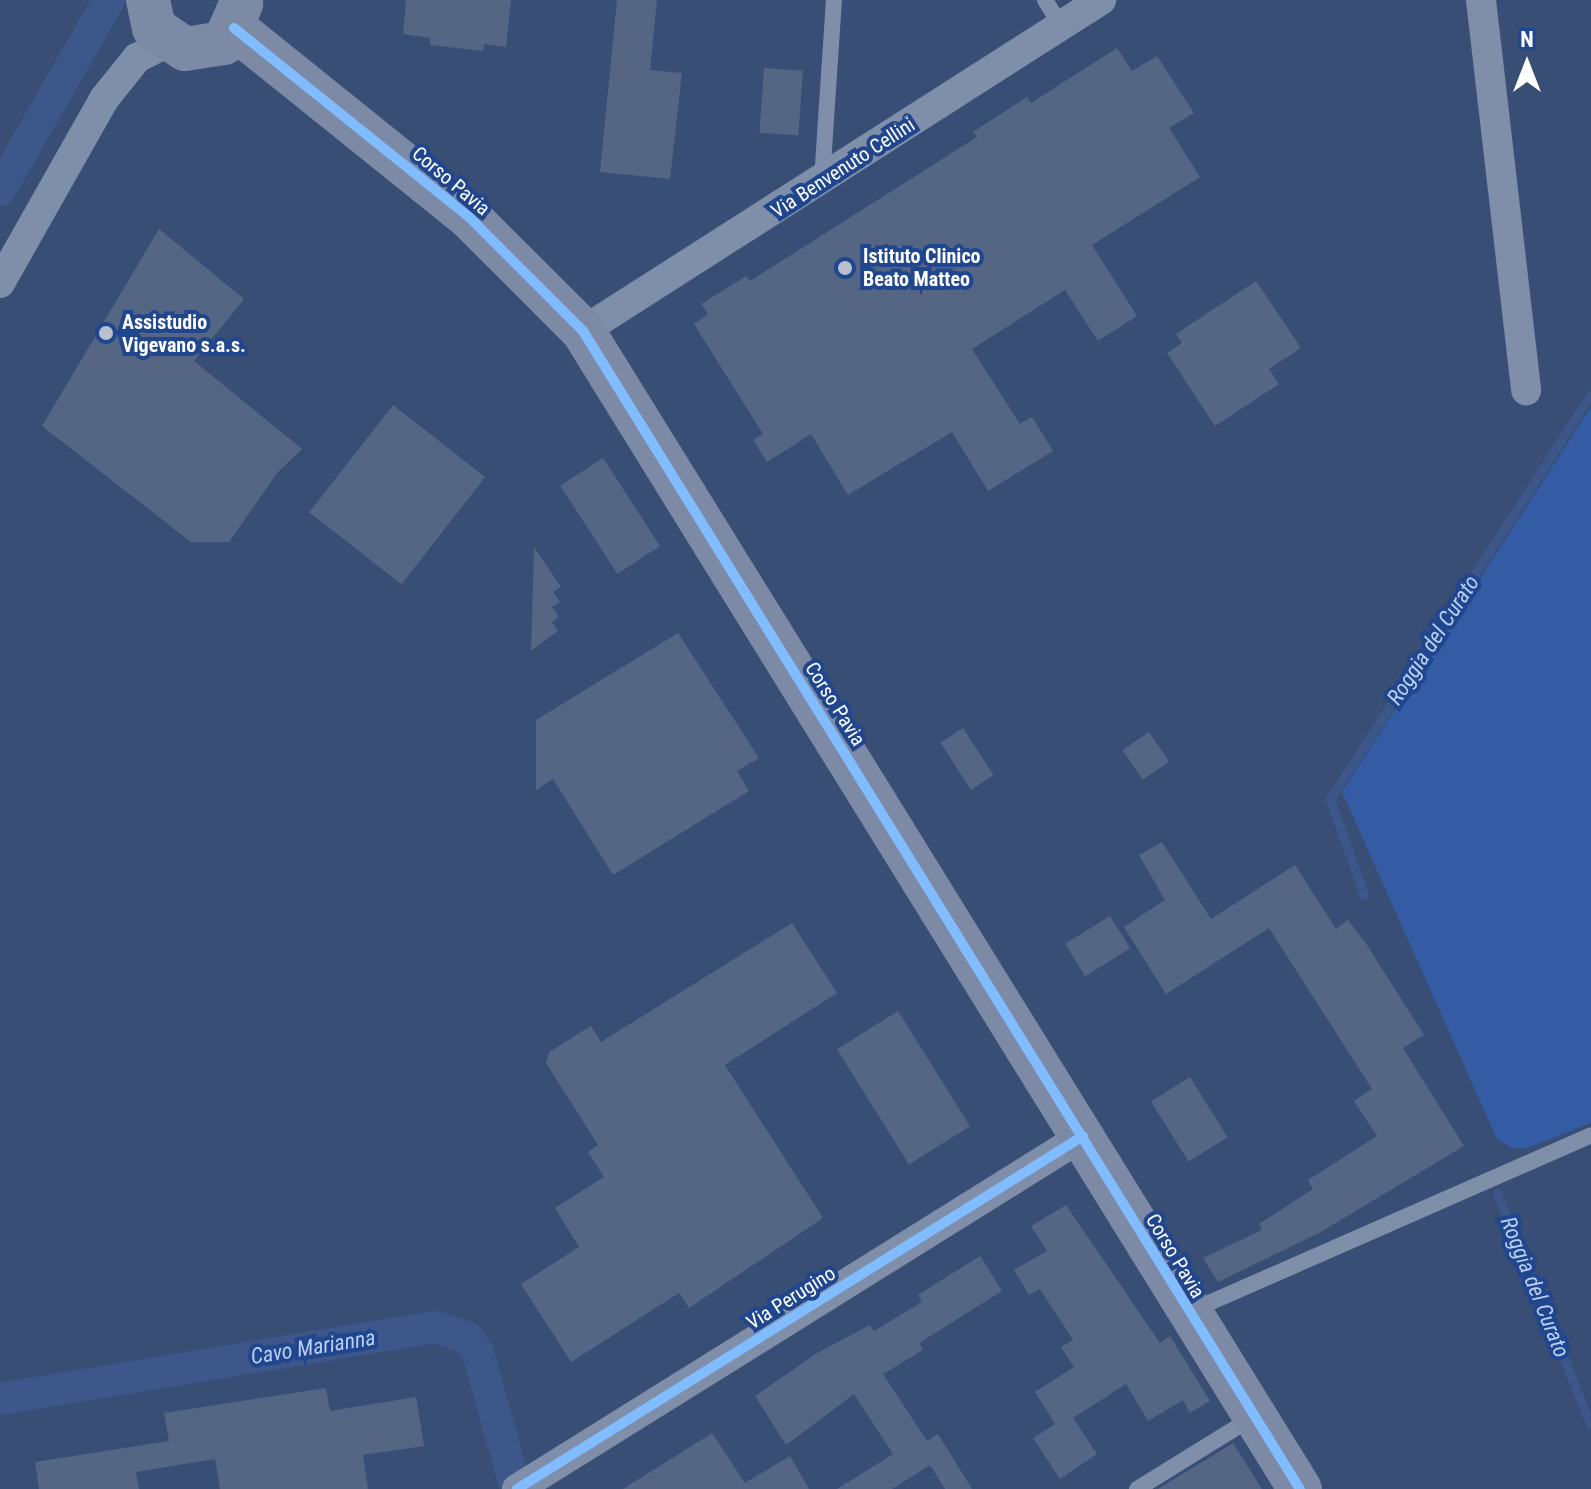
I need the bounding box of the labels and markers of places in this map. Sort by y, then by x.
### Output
place label: Istituto Clinico Beato Matteo [863,244,981,291]
marker: Istituto Clinico Beato Matteo [834,257,856,279]
place label: Assistudio Vigevano s.a.s. [122,310,246,357]
marker: Assistudio Vigevano s.a.s. [97,324,115,342]

